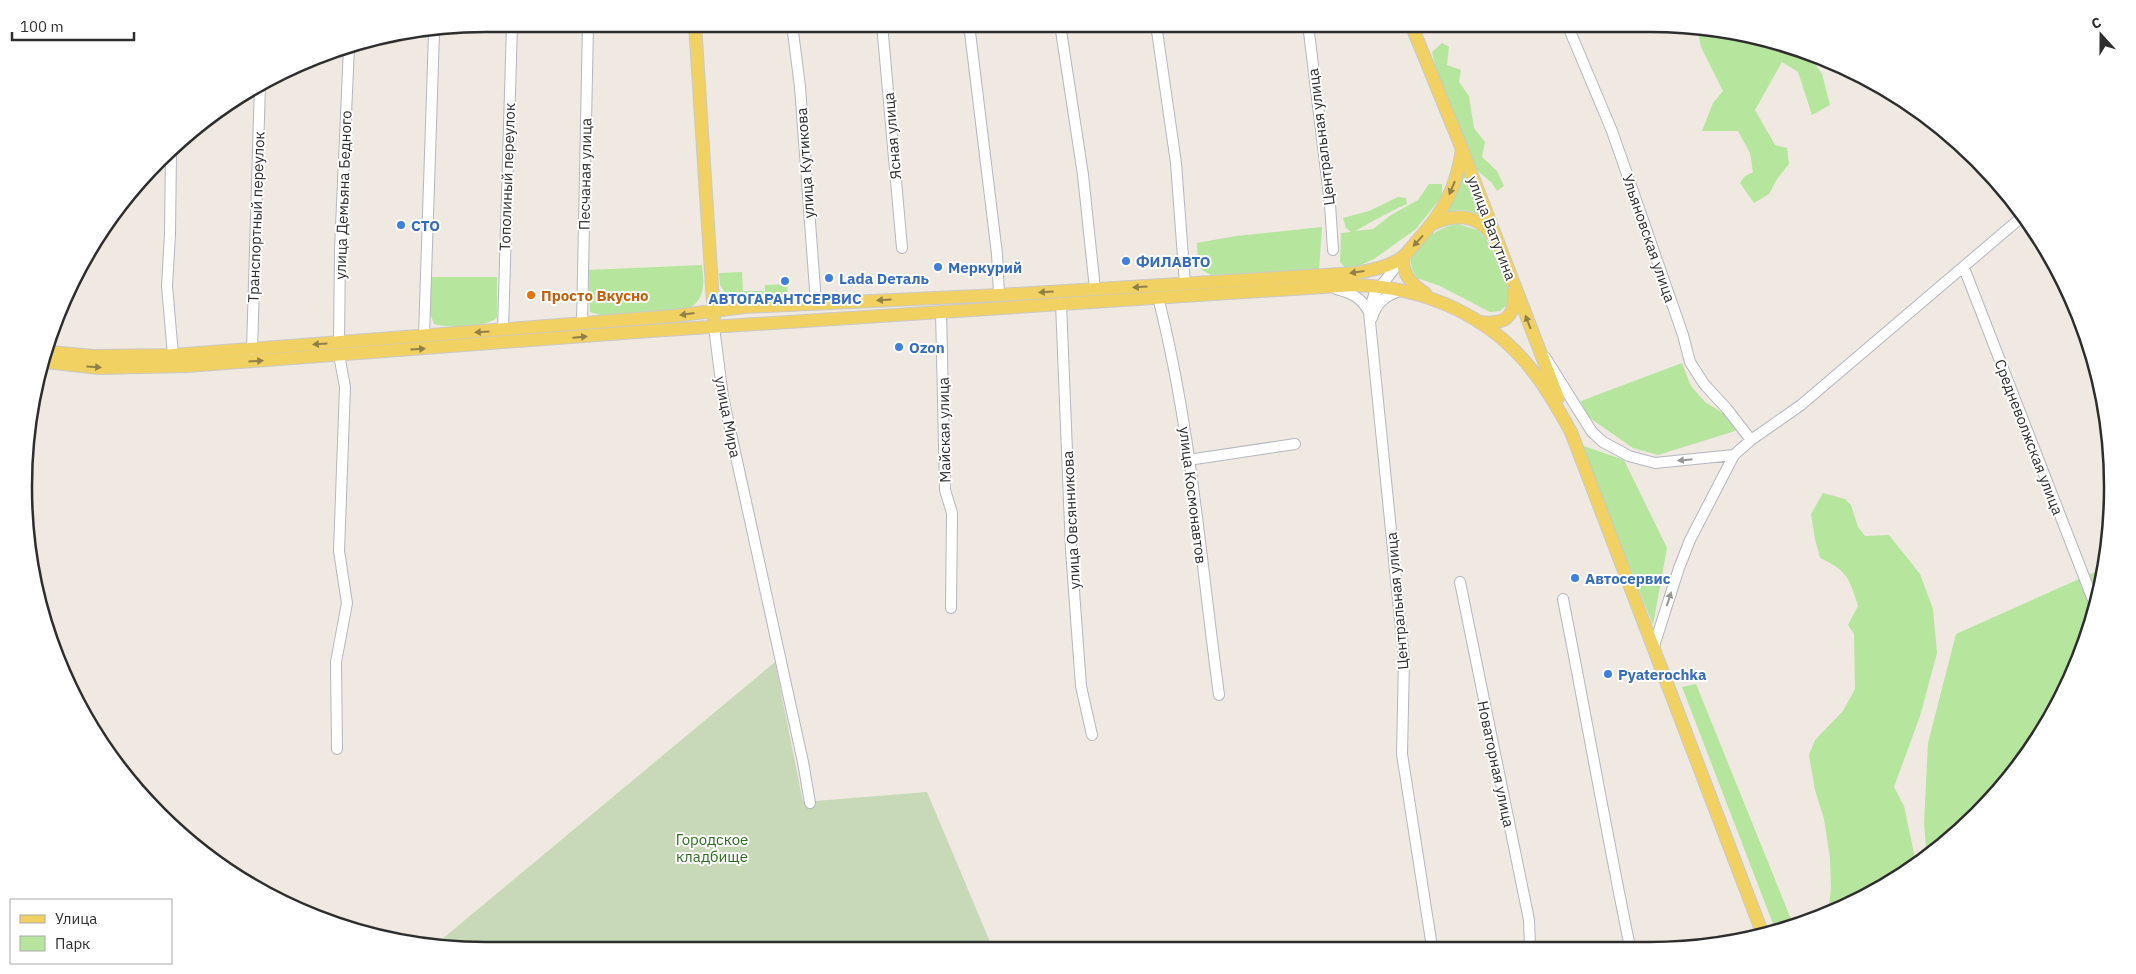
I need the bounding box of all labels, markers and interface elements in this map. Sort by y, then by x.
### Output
scale bar [12,10,135,42]
north arrow [2076,10,2126,60]
text: С [2089,13,2104,33]
text: 100 m [20,17,64,36]
street label: Центральная улица [1303,67,1339,207]
street label: Ясная улица [879,92,905,180]
street label: Тополиный переулок [495,103,519,251]
street label: улица Кутикова [792,107,818,219]
street label: улица Демьяна Бедного [331,110,355,280]
street label: Песчаная улица [575,118,595,230]
street label: Транспортный переулок [244,131,268,303]
street label: Ульяновская улица [1618,171,1680,305]
street label: улица Ватутина [1463,173,1521,283]
one-way arrow [1448,181,1456,195]
place label: СТО [411,216,440,235]
marker: СТО [395,219,407,231]
one-way arrow [1412,234,1423,247]
place label: ФИЛАВТО [1136,252,1211,271]
marker: ФИЛАВТО [1120,255,1132,267]
place label: Меркурий [948,258,1022,277]
marker: Меркурий [932,261,944,273]
one-way arrow [1349,268,1365,276]
place label: Lada Dеталь [839,269,930,288]
marker: Lada Dеталь [823,272,835,284]
marker: АВТОГАРАНТСЕРВИС [779,275,791,287]
one-way arrow [1131,283,1147,291]
place label: Просто Вкусно [541,286,649,305]
one-way arrow [1038,288,1054,296]
marker: Просто Вкусно [525,289,537,301]
place label: АВТОГАРАНТСЕРВИС [708,289,862,308]
one-way arrow [875,296,891,304]
one-way arrow [678,311,694,319]
one-way arrow [1524,314,1532,329]
one-way arrow [473,328,489,336]
one-way arrow [573,333,589,341]
place label: Ozon [909,338,945,357]
one-way arrow [311,341,327,349]
marker: Ozon [893,341,905,353]
one-way arrow [411,345,427,353]
street label: Средневолжская улица [1990,356,2068,518]
one-way arrow [249,357,265,365]
one-way arrow [86,364,102,372]
street label: улица Мира [711,375,745,459]
street label: Майская улица [934,377,954,483]
street label: улица Космонавтов [1175,425,1211,565]
street label: улица Овсянникова [1058,450,1084,590]
one-way arrow [1677,456,1693,464]
street label: Центральная улица [1382,531,1412,671]
place label: Автосервис [1585,569,1671,588]
marker: Автосервис [1569,572,1581,584]
one-way arrow [1666,592,1673,607]
place label: Pyaterochka [1618,665,1707,684]
marker: Pyaterochka [1602,668,1614,680]
street label: Новаторная улица [1473,699,1519,829]
park label: Городское кладбище [676,830,748,866]
legend [10,899,172,964]
text: Улица [55,909,97,928]
text: Парк [55,934,90,953]

